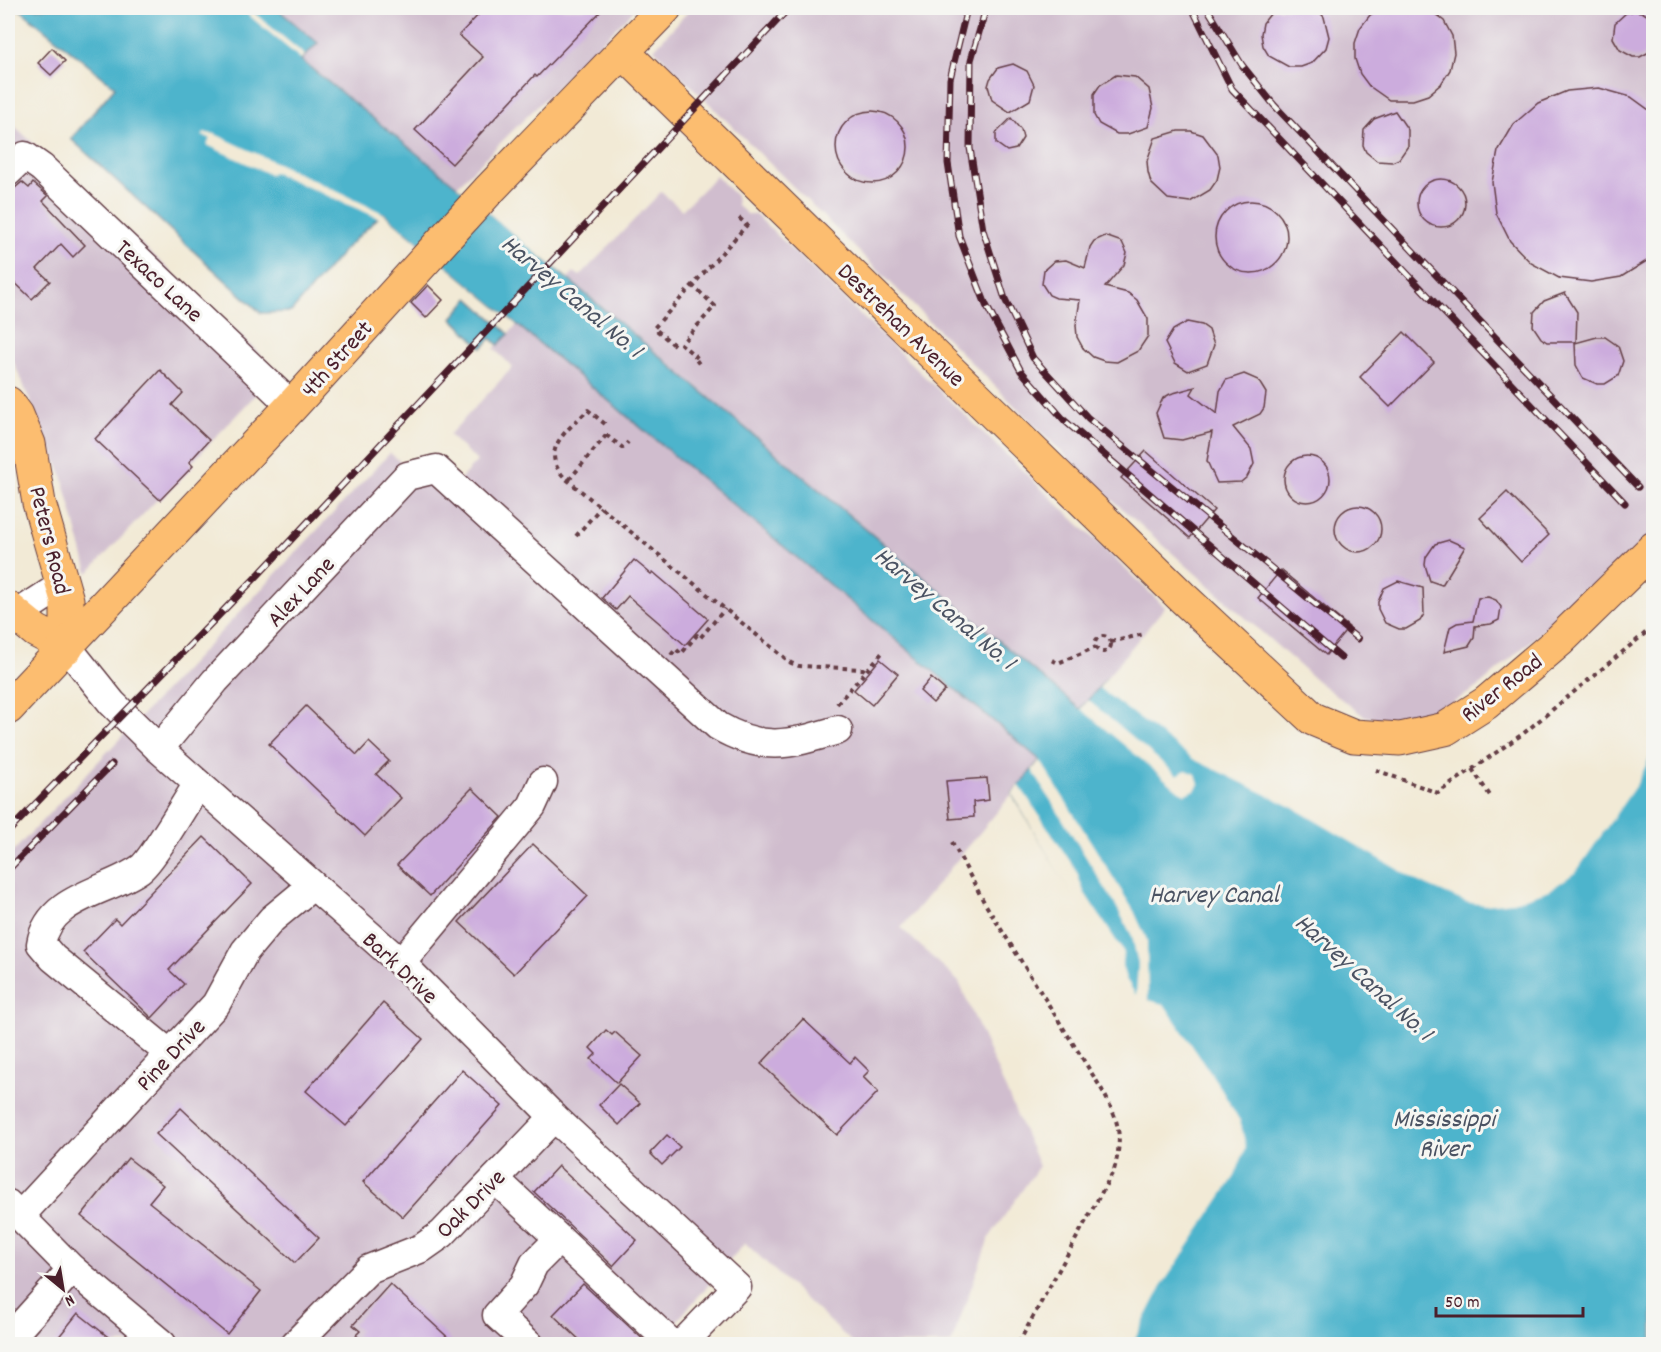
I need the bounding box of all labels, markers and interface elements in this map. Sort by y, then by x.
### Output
water label: Harvey Canal No. 1 [492,227,652,370]
street label: Texaco Lane [107,233,209,332]
street label: Destrehan Avenue [828,256,971,396]
street label: 4th Street [294,314,382,406]
street label: Peters Road [18,483,78,598]
water label: Harvey Canal No. 1 [865,539,1025,682]
street label: Alex Lane [260,550,344,636]
street label: River Road [1455,646,1551,732]
water label: Harvey Canal [1149,878,1280,915]
water label: Harvey Canal No. 1 [1285,906,1442,1053]
street label: Bark Drive [353,925,445,1013]
street label: Pine Drive [130,1012,215,1100]
water label: Mississippi River [1393,1102,1499,1169]
street label: Oak Drive [429,1162,515,1248]
north arrow [33,1259,93,1319]
scale bar [1436,1280,1583,1318]
text: N [60,1288,78,1312]
text: 50 m [1445,1291,1480,1316]

